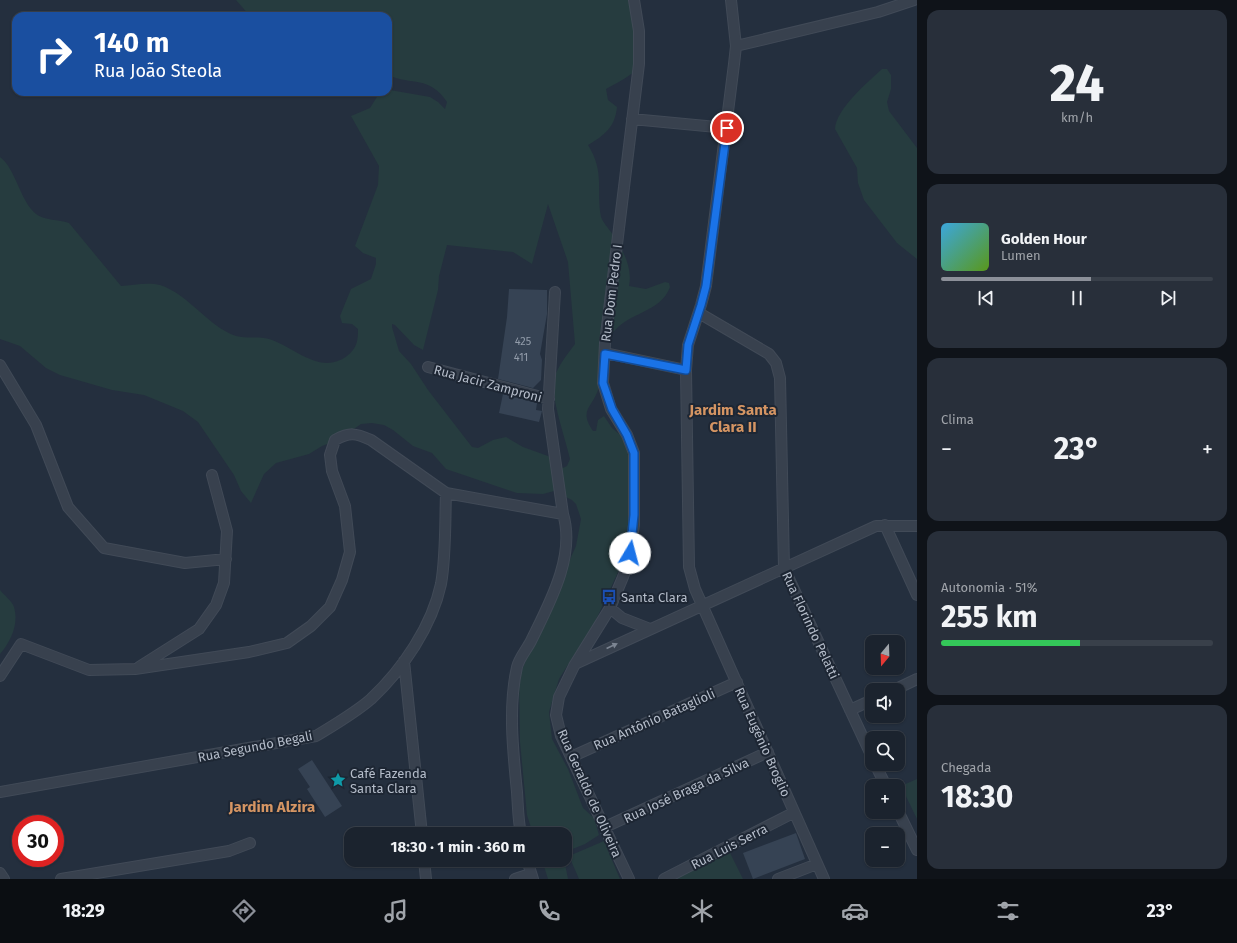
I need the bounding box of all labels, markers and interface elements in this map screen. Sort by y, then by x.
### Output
text: 140 m [94,26,170,59]
icon: right [28,28,80,80]
text: 24 [1050,52,1104,115]
text: Rua João Steola [94,60,222,82]
text: km/h [1061,110,1093,125]
pin [710,111,744,145]
icon: arrive [716,117,738,139]
text: Golden Hour [1001,230,1087,248]
street label: Rua Dom Pedro I [598,243,625,343]
text: Lumen [1001,248,1041,263]
icon: previous [975,287,997,309]
icon: pause [1066,287,1088,309]
icon: next [1157,287,1179,309]
house number: 425 [515,335,532,348]
house number: 411 [514,351,528,364]
street label: Rua Jacir Zamproni [432,362,544,405]
district label: Jardim Santa Clara II [688,401,777,436]
text: Clima [941,412,974,427]
text: 23° [1054,431,1100,467]
text: − [941,436,952,463]
text: + [1202,436,1213,463]
position arrow [609,532,651,574]
street label: Rua Florindo Pelatti [779,569,842,681]
text: Autonomia · 51% [941,580,1037,595]
bus stop icon: Santa Clara [600,588,618,606]
place label: Santa Clara [621,590,688,605]
text: 255 km [941,599,1038,635]
north arrow [865,635,905,675]
map controls [865,635,905,867]
one-way arrow [606,643,618,650]
button: sound [865,683,905,723]
street label: Rua Eugênio Broglio [732,685,793,799]
street label: Rua Antônio Bataglioli [591,686,717,753]
street label: Rua Geraldo de Oliveira [554,727,625,860]
street label: Rua Segundo Begali [196,728,314,765]
button: search [865,731,905,771]
street label: Rua José Braga da Silva [621,755,751,826]
text: Chegada [941,760,991,775]
place label: Café Fazenda Santa Clara [350,766,427,796]
place icon: Café Fazenda Santa Clara [329,771,347,789]
button: + [865,779,905,819]
text: 18:30 [941,779,1013,815]
district label: Jardim Alzira [228,798,315,816]
speed limit sign: 30 [12,815,64,867]
street label: Rua Luis Serra [688,821,770,872]
button: − [865,827,905,867]
text: 18:30 · 1 min · 360 m [391,838,525,856]
icon: directions [230,897,258,925]
icon: music [382,897,410,925]
icon: phone [535,897,563,925]
icon: climate [688,897,716,925]
icon: car [841,897,869,925]
icon: filters [994,897,1022,925]
text: 18:29 [62,900,105,922]
text: 23° [1147,900,1175,922]

